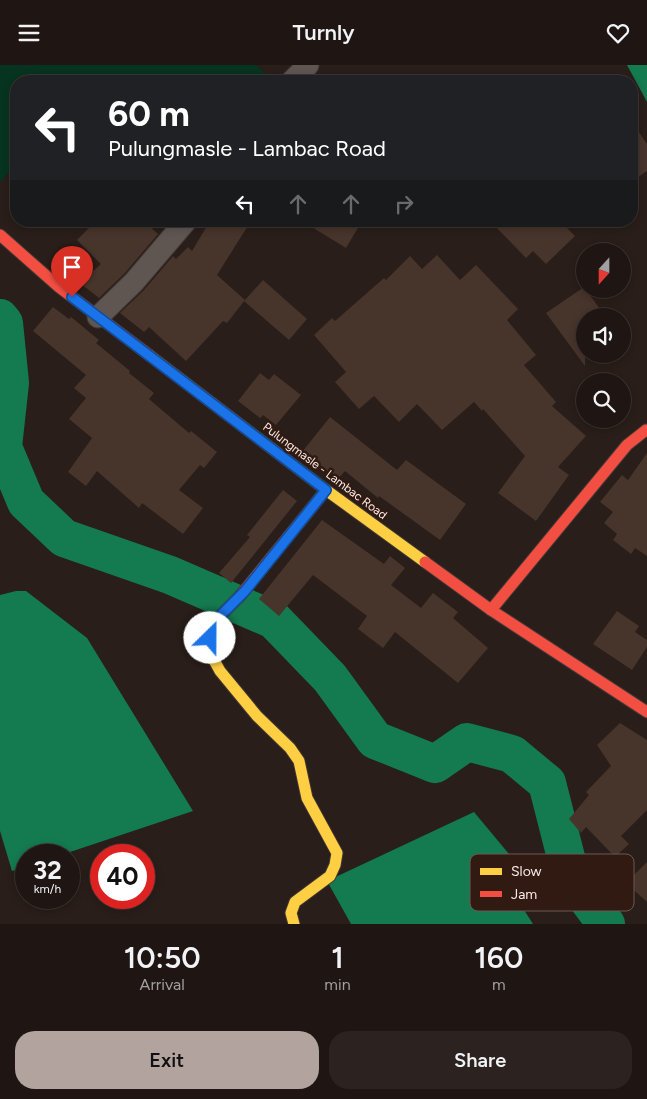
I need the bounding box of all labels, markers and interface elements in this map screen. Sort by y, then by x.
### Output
icon: menu [15,19,43,47]
text: Turnly [293,19,354,46]
icon: heart [604,19,632,47]
text: 60 m [108,93,190,135]
icon: left [25,95,90,160]
text: Pulungmasle - Lambac Road [108,135,386,162]
icon: left [231,190,259,218]
icon: ahead [284,190,312,218]
icon: ahead [337,190,365,218]
icon: right [390,190,418,218]
north arrow [576,243,631,297]
map controls [576,243,631,428]
pin [51,246,93,297]
icon: arrive [58,253,86,281]
button: sound [576,308,631,363]
button: search [576,373,631,428]
street label: Pulungmasle - Lambac Road [260,420,390,522]
position arrow [183,611,235,663]
speed limit sign: 40 [90,844,155,909]
legend [470,854,634,911]
text: 32 [33,855,62,885]
text: Slow [511,863,542,880]
text: km/h [34,882,61,896]
text: Jam [511,886,537,903]
text: 10:50 [124,939,201,976]
text: 1 [331,939,344,976]
text: 160 [474,939,523,976]
text: Arrival [140,975,185,994]
text: min [324,975,351,994]
text: m [492,975,506,994]
button: Exit [15,1031,319,1089]
button: Share [329,1031,632,1089]

